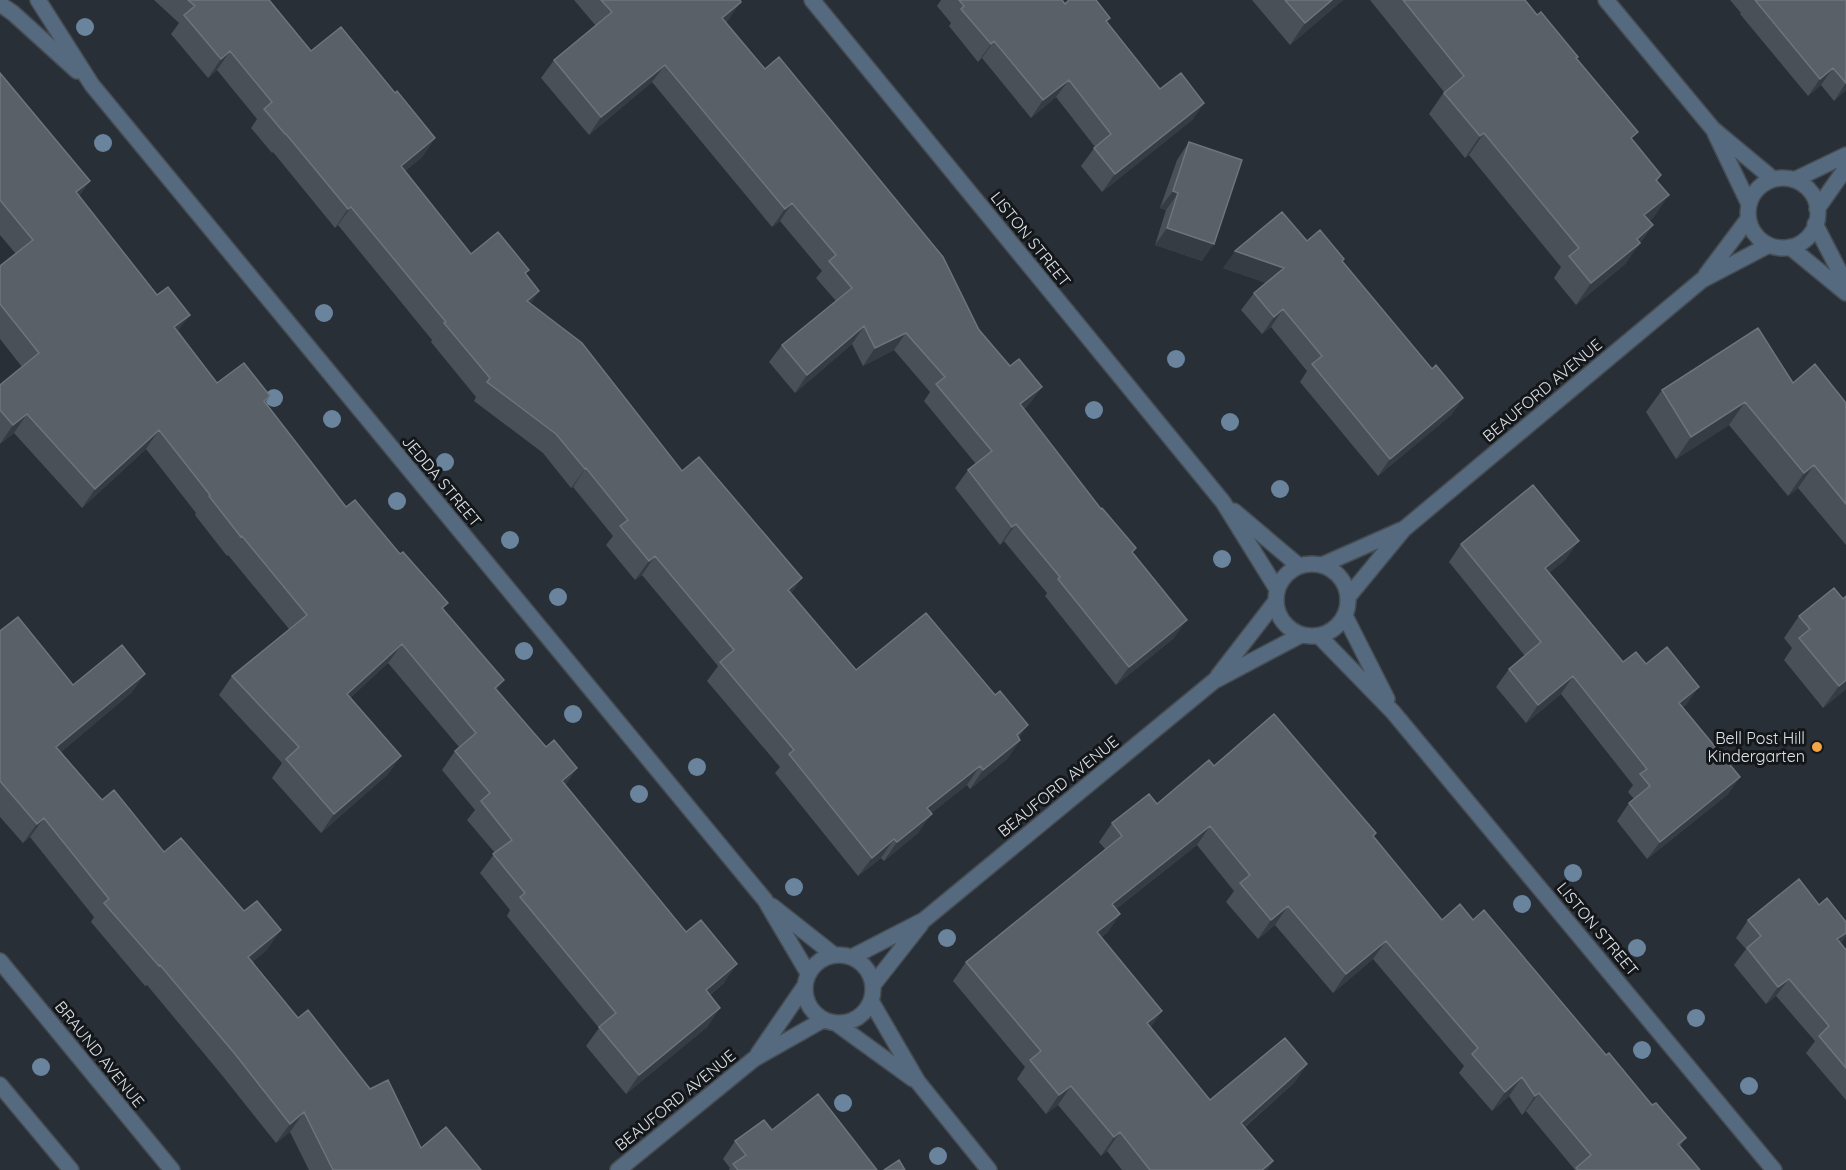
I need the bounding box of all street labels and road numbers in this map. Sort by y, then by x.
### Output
street label: LISTON STREET [987,187,1076,291]
street label: BEAUFORD AVENUE [1478,334,1606,446]
street label: JEDDA STREET [398,431,486,531]
street label: BEAUFORD AVENUE [994,731,1122,841]
street label: LISTON STREET [1553,878,1643,980]
street label: BRAUND AVENUE [51,997,149,1111]
street label: BEAUFORD AVENUE [611,1045,739,1155]

